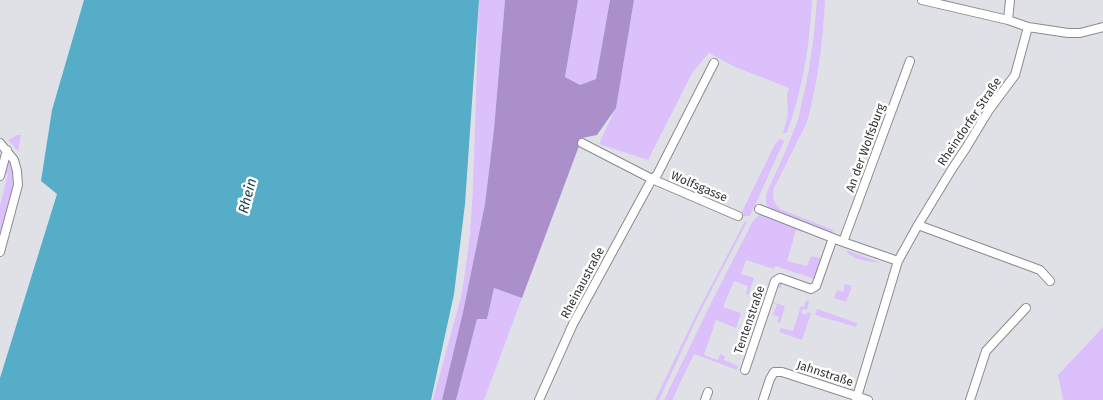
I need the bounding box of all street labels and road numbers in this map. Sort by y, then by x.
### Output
street label: Rheindorfer Straße [935,75,1005,169]
street label: An der Wolfsburg [843,102,889,194]
street label: Wolfsgasse [669,169,729,205]
street label: Rheinaustraße [558,245,608,321]
street label: Tentenstraße [732,284,768,356]
street label: Jahnstraße [795,358,855,390]

